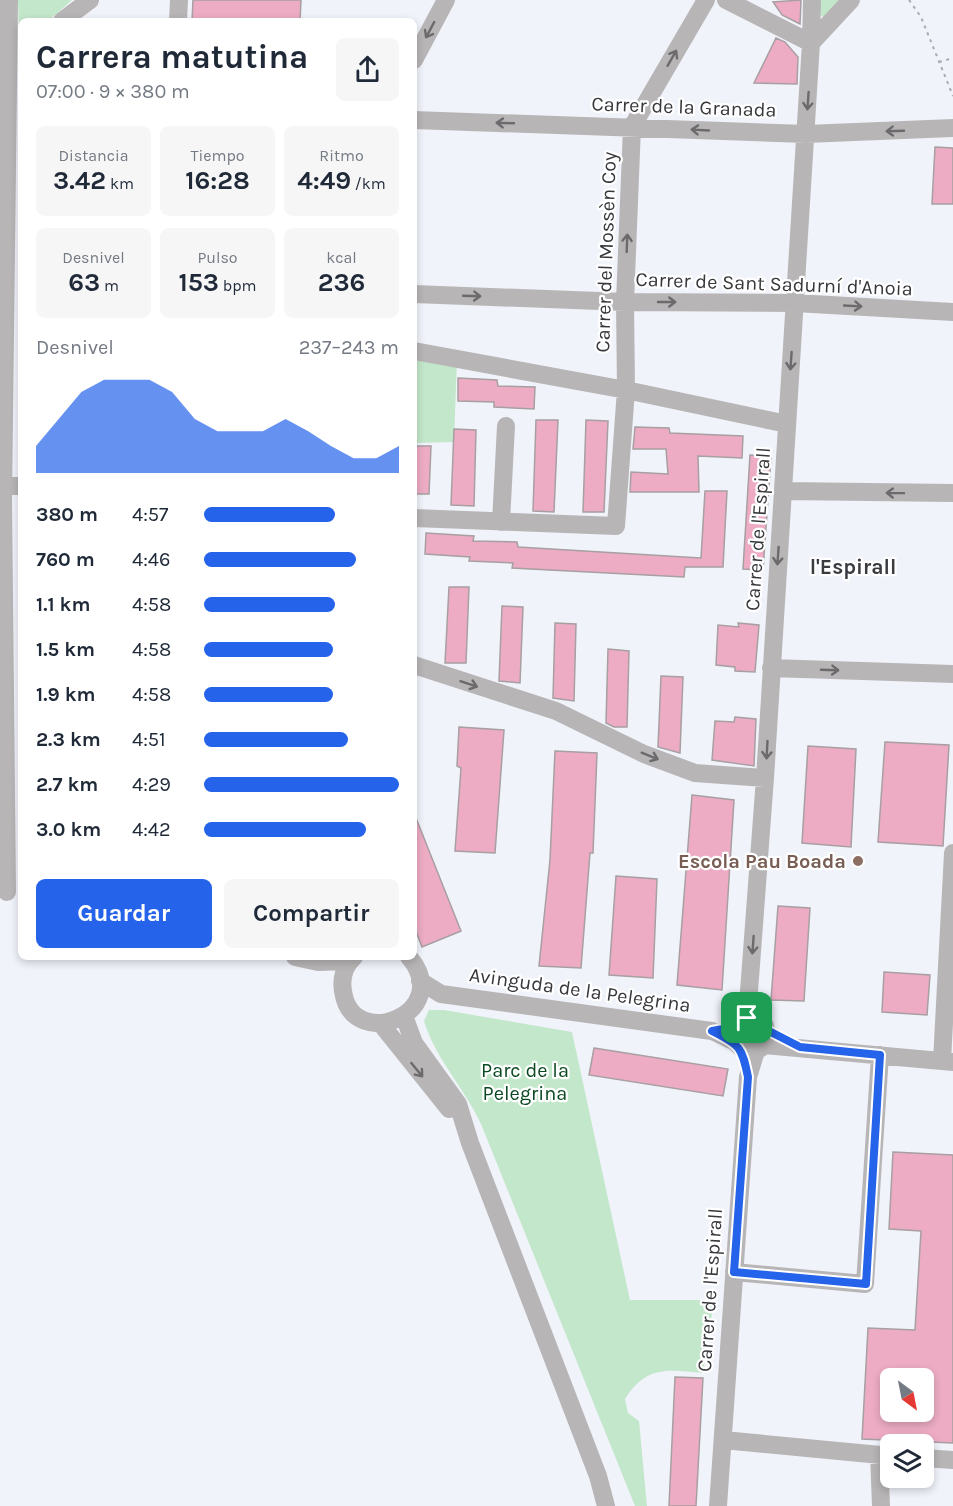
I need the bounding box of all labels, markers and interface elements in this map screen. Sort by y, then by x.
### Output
one-way arrow [424,21,436,38]
text: Carrera matutina [36,38,308,76]
button: share [336,38,399,101]
one-way arrow [667,50,679,67]
text: 07:00 · 9 × 380 m [36,80,190,103]
one-way arrow [802,91,813,111]
street label: Carrer de la Granada [591,92,777,122]
one-way arrow [495,117,515,129]
one-way arrow [690,124,710,135]
one-way arrow [885,125,905,136]
text: Distancia [58,146,129,165]
text: Tiempo [190,146,245,165]
text: Ritmo [319,146,364,165]
street label: Carrer del Mossèn Coy [591,151,621,353]
text: 3.42 [53,165,106,196]
text: 16:28 [185,165,250,196]
text: 4:49 [297,165,351,196]
text: km [106,174,134,193]
text: /km [351,174,386,193]
one-way arrow [622,234,633,254]
text: Desnivel [62,248,125,267]
text: Pulso [197,248,238,267]
text: kcal [326,248,357,267]
text: 63 [68,267,100,298]
text: 153 [178,267,219,298]
text: 236 [318,267,365,298]
street label: Carrer de Sant Sadurní d'Anoia [635,268,913,300]
text: m [100,276,119,295]
text: bpm [219,276,257,295]
one-way arrow [462,291,482,302]
one-way arrow [657,296,677,308]
one-way arrow [843,301,863,312]
text: Desnivel [36,336,114,359]
text: 237–243 m [299,336,399,359]
one-way arrow [785,351,796,371]
street label: Carrer de l'Espirall [741,446,775,612]
one-way arrow [885,487,905,499]
text: 380 m [36,503,98,526]
text: 4:57 [132,503,168,526]
one-way arrow [773,545,784,565]
text: 760 m [36,548,95,571]
text: 4:46 [132,548,170,571]
district label: l'Espirall [810,555,896,579]
text: 1.1 km [36,593,90,616]
text: 4:58 [132,593,171,616]
text: 1.5 km [36,638,95,661]
text: 4:58 [132,638,171,661]
one-way arrow [819,664,839,676]
one-way arrow [459,679,478,690]
text: 1.9 km [36,683,96,706]
text: 4:58 [132,683,171,706]
text: 2.3 km [36,728,101,751]
text: 4:51 [132,728,166,751]
one-way arrow [761,740,772,760]
one-way arrow [640,751,659,762]
text: 2.7 km [36,773,98,796]
text: 4:29 [132,773,171,796]
text: 3.0 km [36,818,101,841]
text: 4:42 [132,818,171,841]
place label: Escola Pau Boada [678,850,846,873]
marker: Escola Pau Boada [851,854,865,868]
button: Guardar [36,879,212,948]
button: Compartir [224,879,399,948]
one-way arrow [748,934,759,954]
street label: Avinguda de la Pelegrina [468,963,692,1017]
pin [721,992,772,1043]
icon: arrive [730,1001,763,1034]
park label: Parc de la Pelegrina [481,1059,569,1105]
one-way arrow [410,1061,423,1077]
street label: Carrer de l'Espirall [693,1207,727,1373]
north arrow [880,1368,934,1422]
map controls [880,1368,934,1488]
button: layers [880,1434,934,1488]

